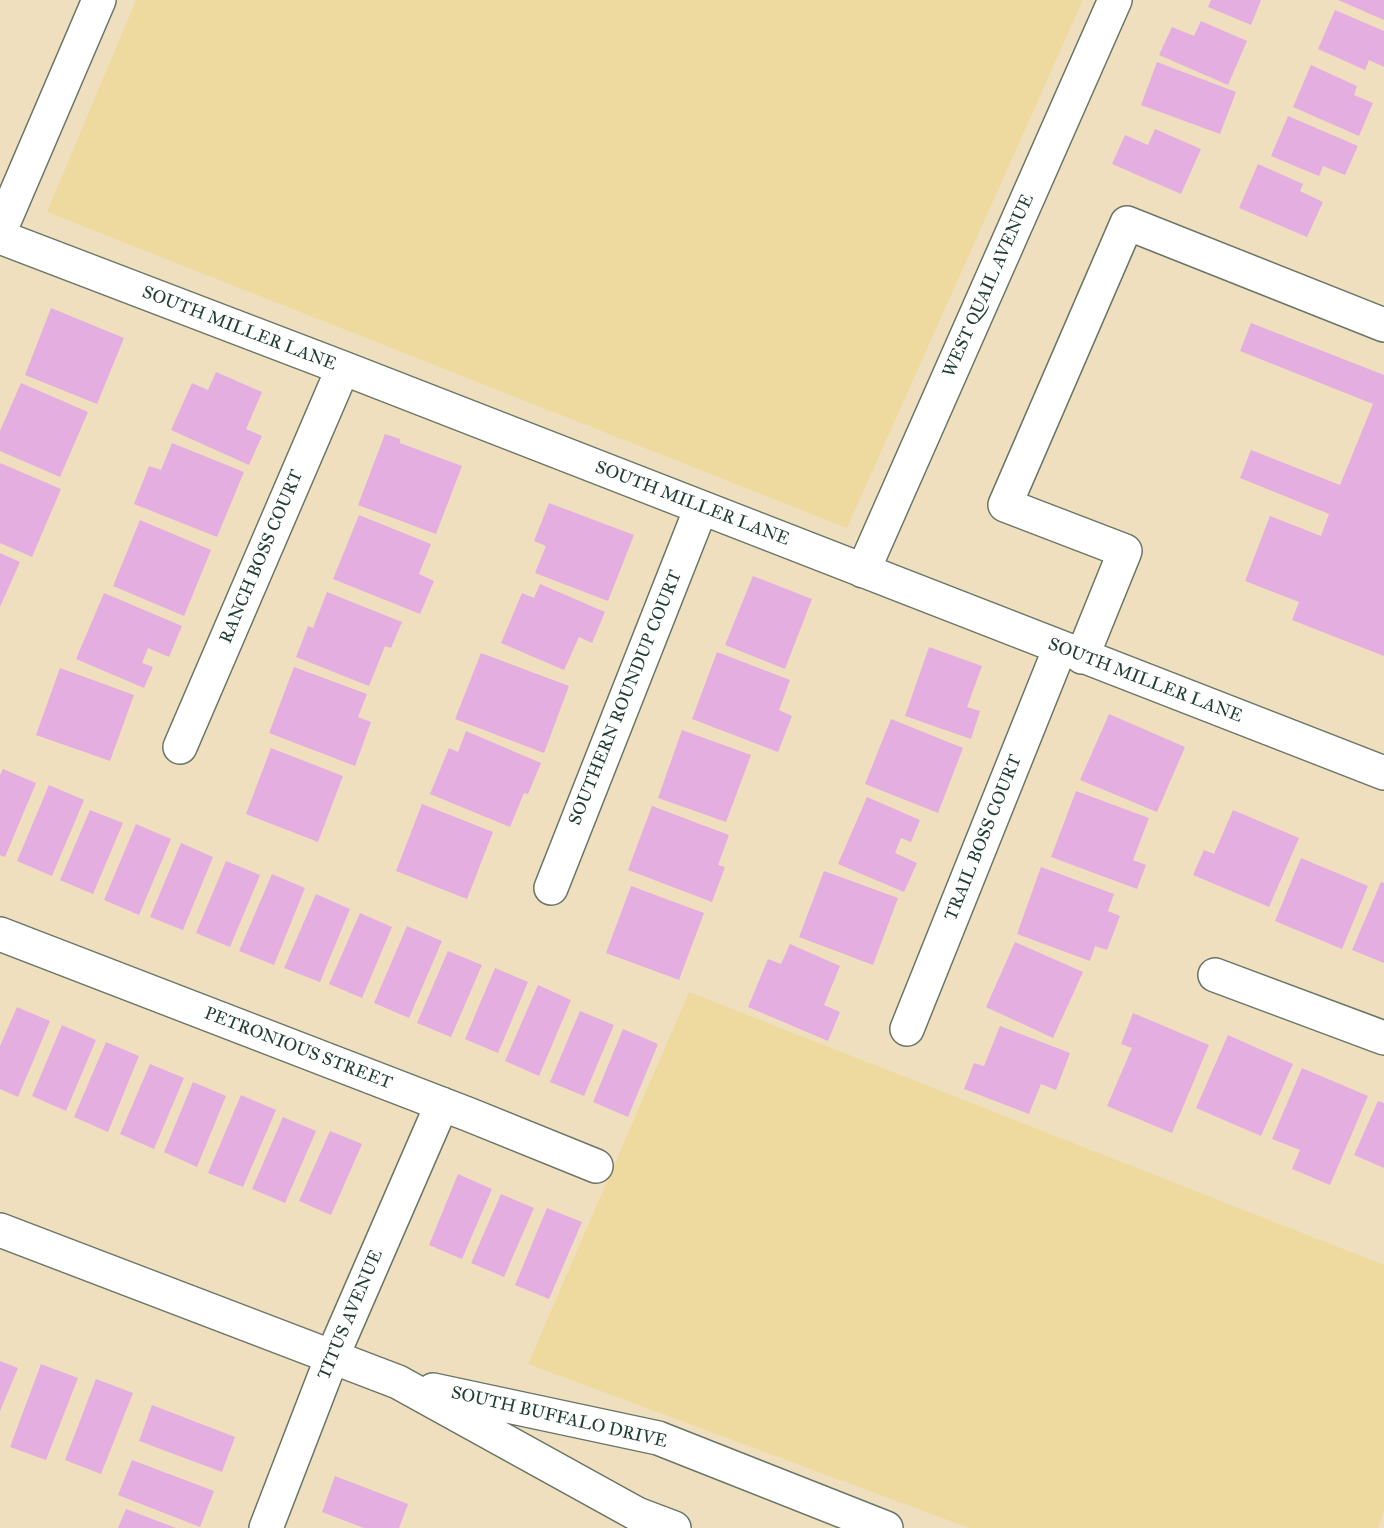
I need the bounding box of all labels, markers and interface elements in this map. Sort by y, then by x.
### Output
street label: WEST QUAIL AVENUE [939,191,1039,381]
street label: SOUTH MILLER LANE [139,282,339,376]
street label: SOUTH MILLER LANE [592,457,792,551]
street label: RANCH BOSS COURT [216,467,308,647]
street label: SOUTHERN ROUNDUP COURT [565,567,687,829]
street label: SOUTH MILLER LANE [1045,634,1245,728]
street label: TRAIL BOSS COURT [941,752,1027,924]
street label: PETRONIOUS STREET [201,1003,395,1095]
street label: TITUS AVENUE [314,1247,388,1383]
street label: SOUTH BUFFALO DRIVE [449,1383,669,1453]

